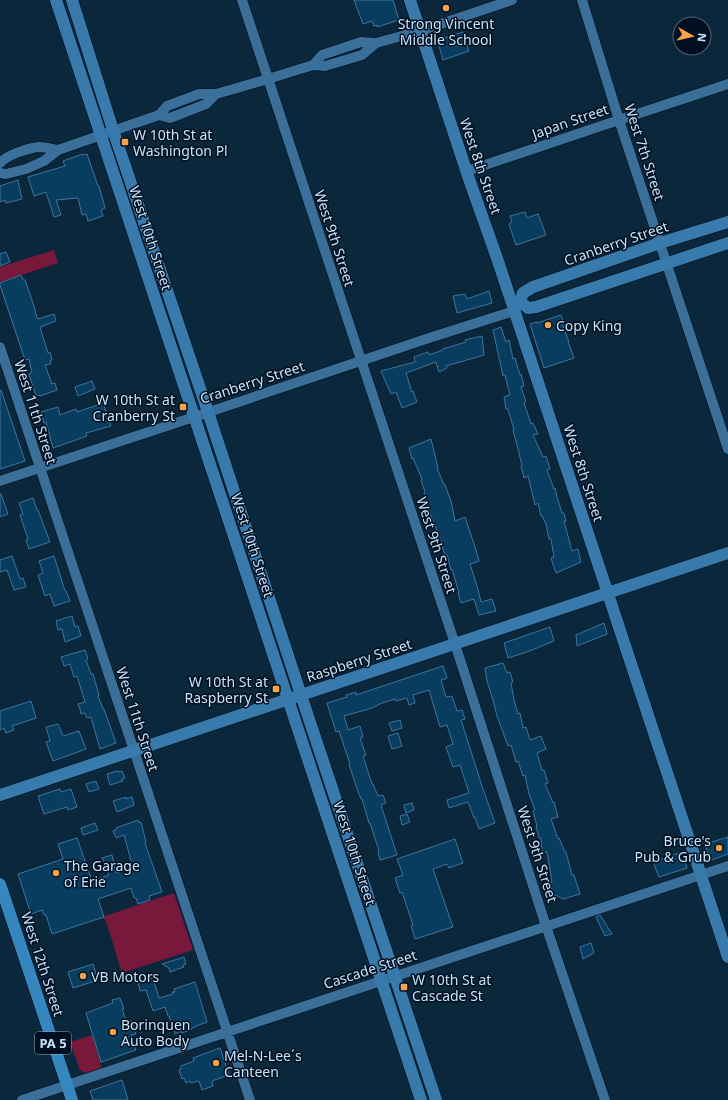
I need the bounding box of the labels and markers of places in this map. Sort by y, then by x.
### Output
marker: Strong Vincent Middle School [441,3,451,13]
place label: Strong Vincent Middle School [398,14,494,49]
place label: W 10th St at Washington Pl [133,125,228,160]
marker: W 10th St at Washington Pl [120,137,130,147]
place label: Copy King [556,316,622,335]
marker: Copy King [543,320,553,330]
place label: W 10th St at Cranberry St [93,390,175,425]
marker: W 10th St at Cranberry St [178,402,188,412]
place label: W 10th St at Raspberry St [185,672,268,707]
marker: W 10th St at Raspberry St [271,684,281,694]
place label: Bruce's Pub & Grub [635,831,711,866]
marker: Bruce's Pub & Grub [714,843,724,853]
place label: The Garage of Erie [64,856,140,891]
marker: The Garage of Erie [51,868,61,878]
place label: VB Motors [91,967,160,986]
place label: W 10th St at Cascade St [412,970,491,1005]
marker: VB Motors [78,971,88,981]
marker: W 10th St at Cascade St [399,982,409,992]
place label: Borinquen Auto Body [121,1015,190,1050]
marker: Borinquen Auto Body [108,1027,118,1037]
place label: Mel-N-Lee´s Canteen [224,1046,302,1081]
marker: Mel-N-Lee´s Canteen [211,1058,221,1068]

